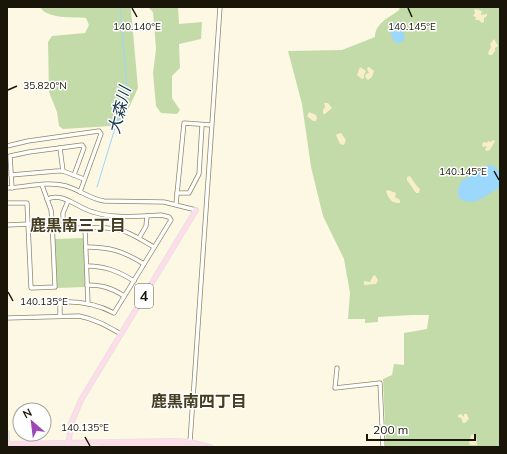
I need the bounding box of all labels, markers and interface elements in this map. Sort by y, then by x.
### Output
text: 140.140°E [113,20,161,33]
text: 140.145°E [388,20,436,33]
text: 35.820°N [23,79,67,92]
water label: 大森川 [103,82,135,136]
text: 140.145°E [439,165,487,178]
district label: 鹿黒南三丁目 [30,215,126,235]
road number: 4 [135,284,153,308]
text: 140.135°E [20,295,68,308]
district label: 鹿黒南四丁目 [151,391,247,411]
north arrow [12,402,52,442]
text: N [20,405,34,421]
scale bar [367,416,475,442]
text: 140.135°E [61,421,109,434]
text: 200 m [373,422,408,437]

